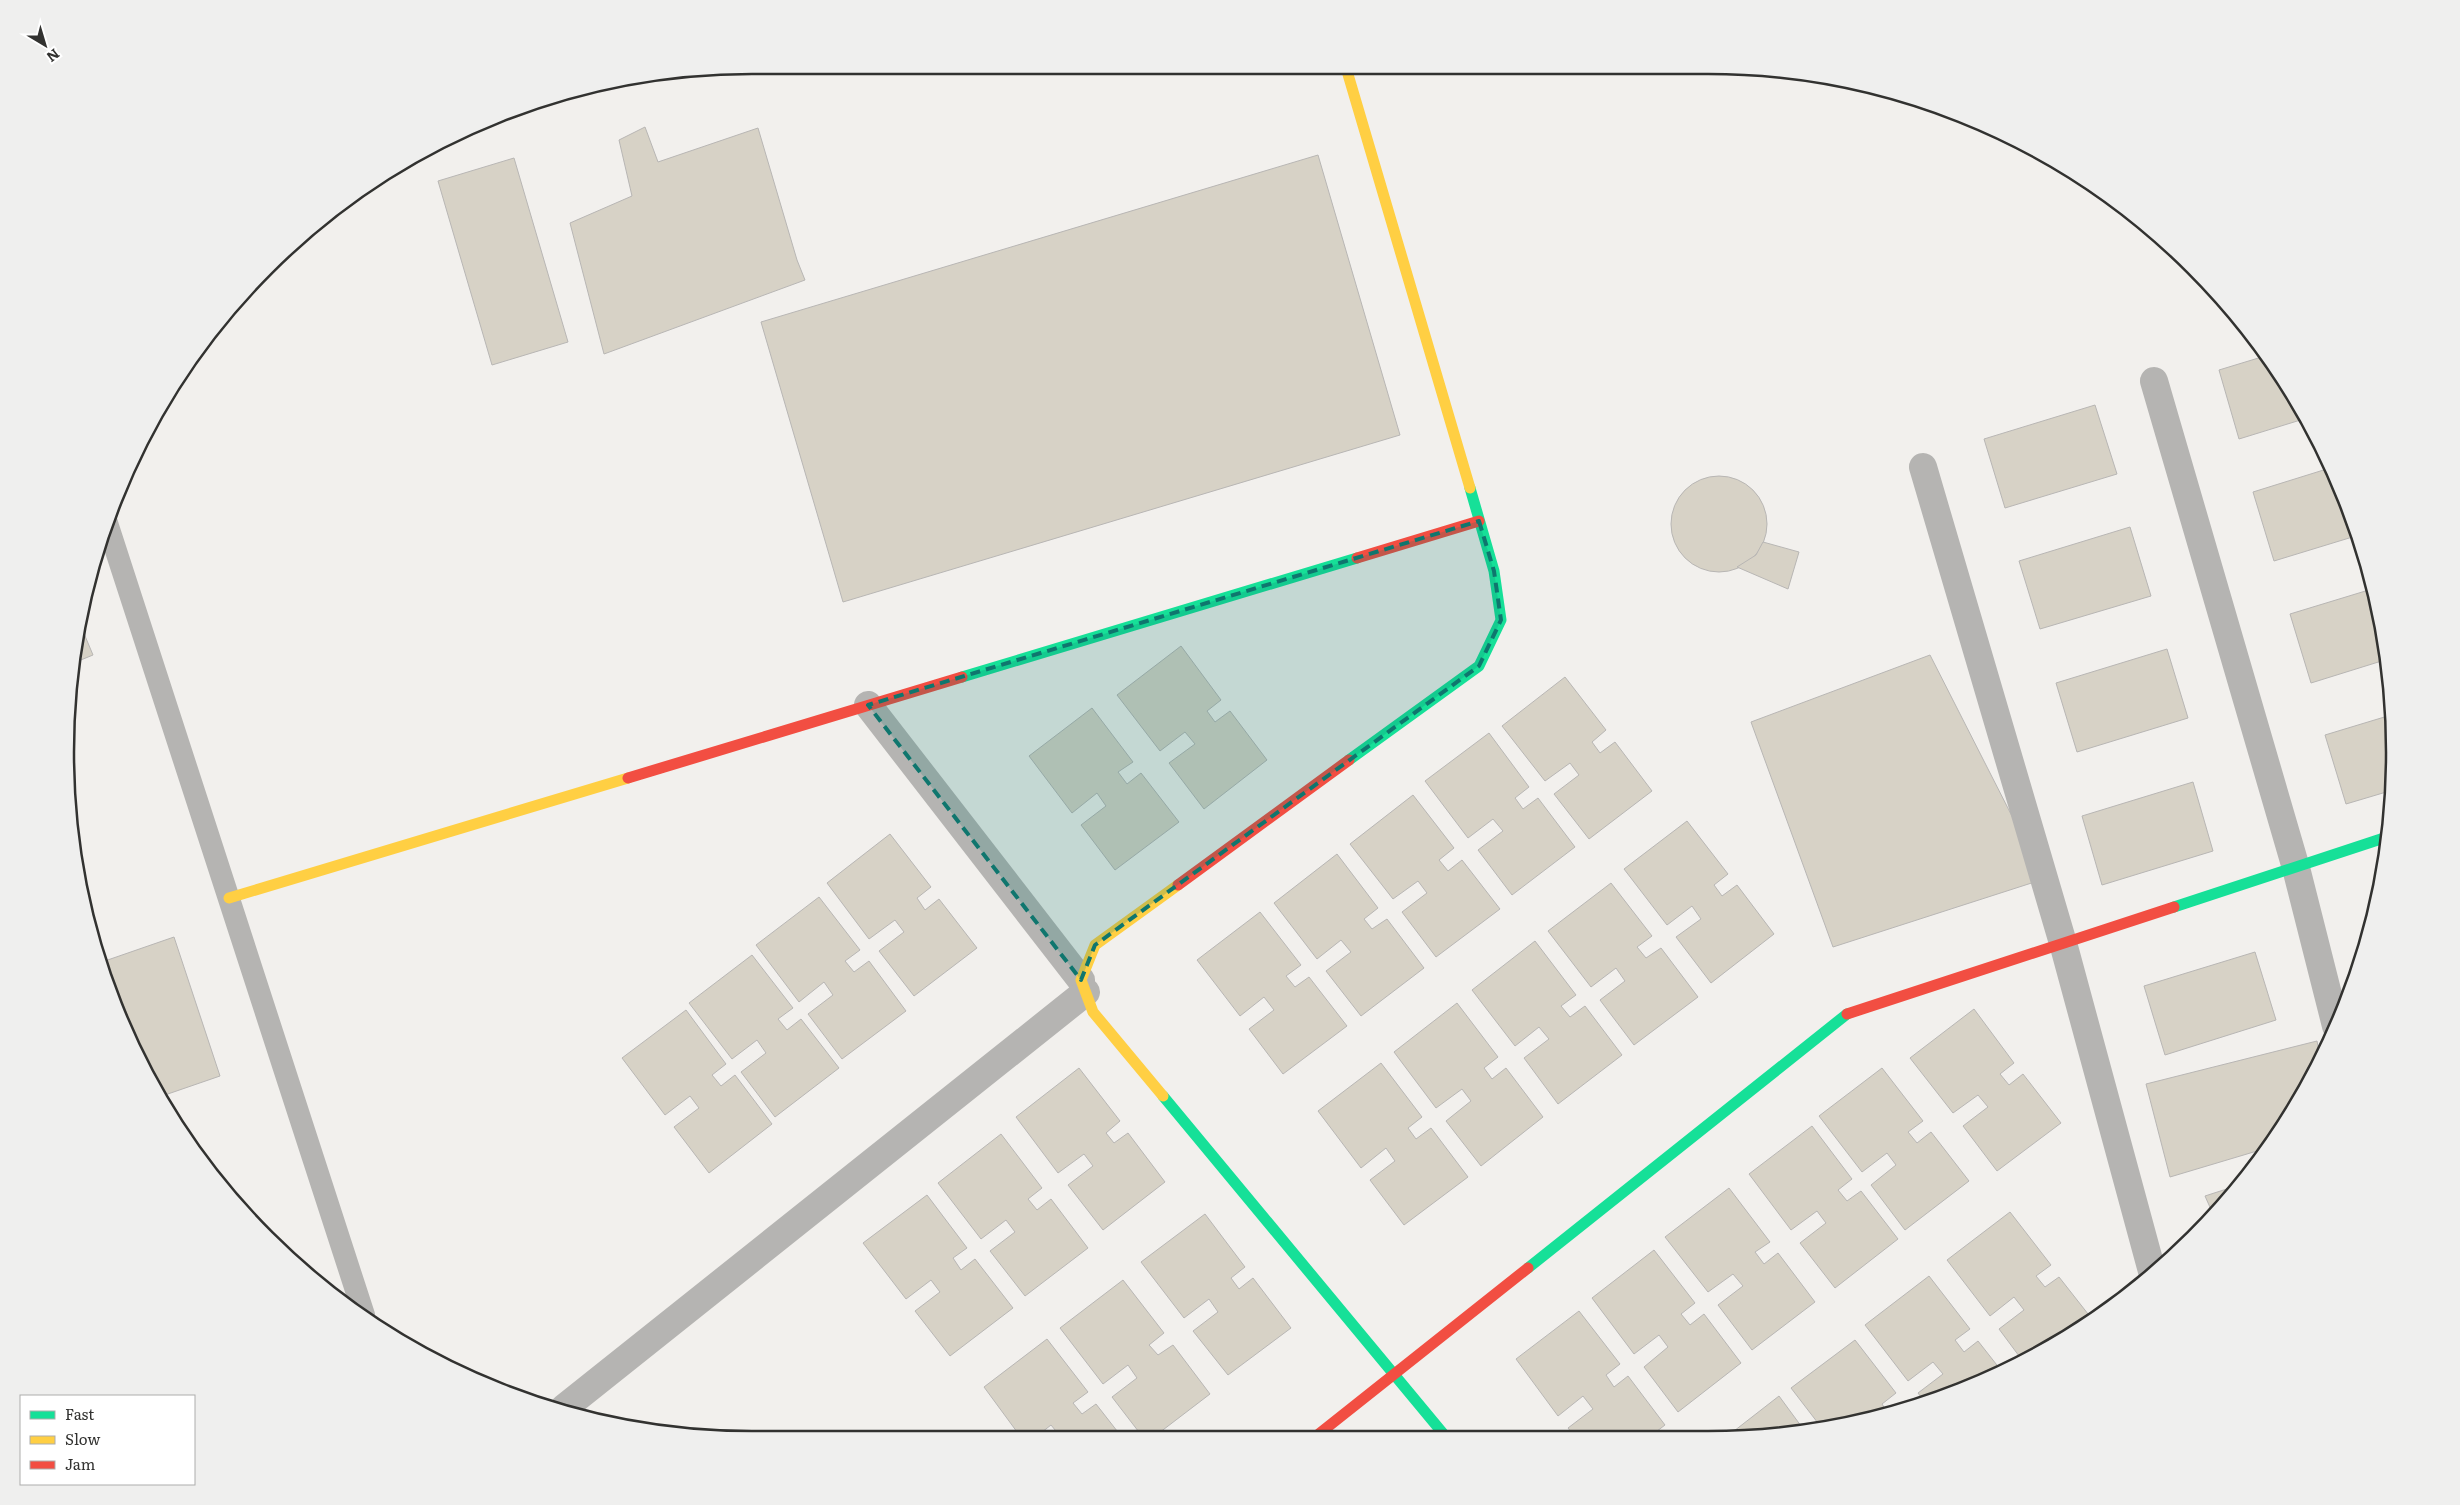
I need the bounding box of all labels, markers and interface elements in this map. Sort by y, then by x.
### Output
north arrow [20,20,70,70]
text: N [43,45,64,68]
legend [20,1395,195,1485]
text: Fast [65,1402,94,1425]
text: Slow [65,1427,100,1450]
text: Jam [65,1452,96,1475]

